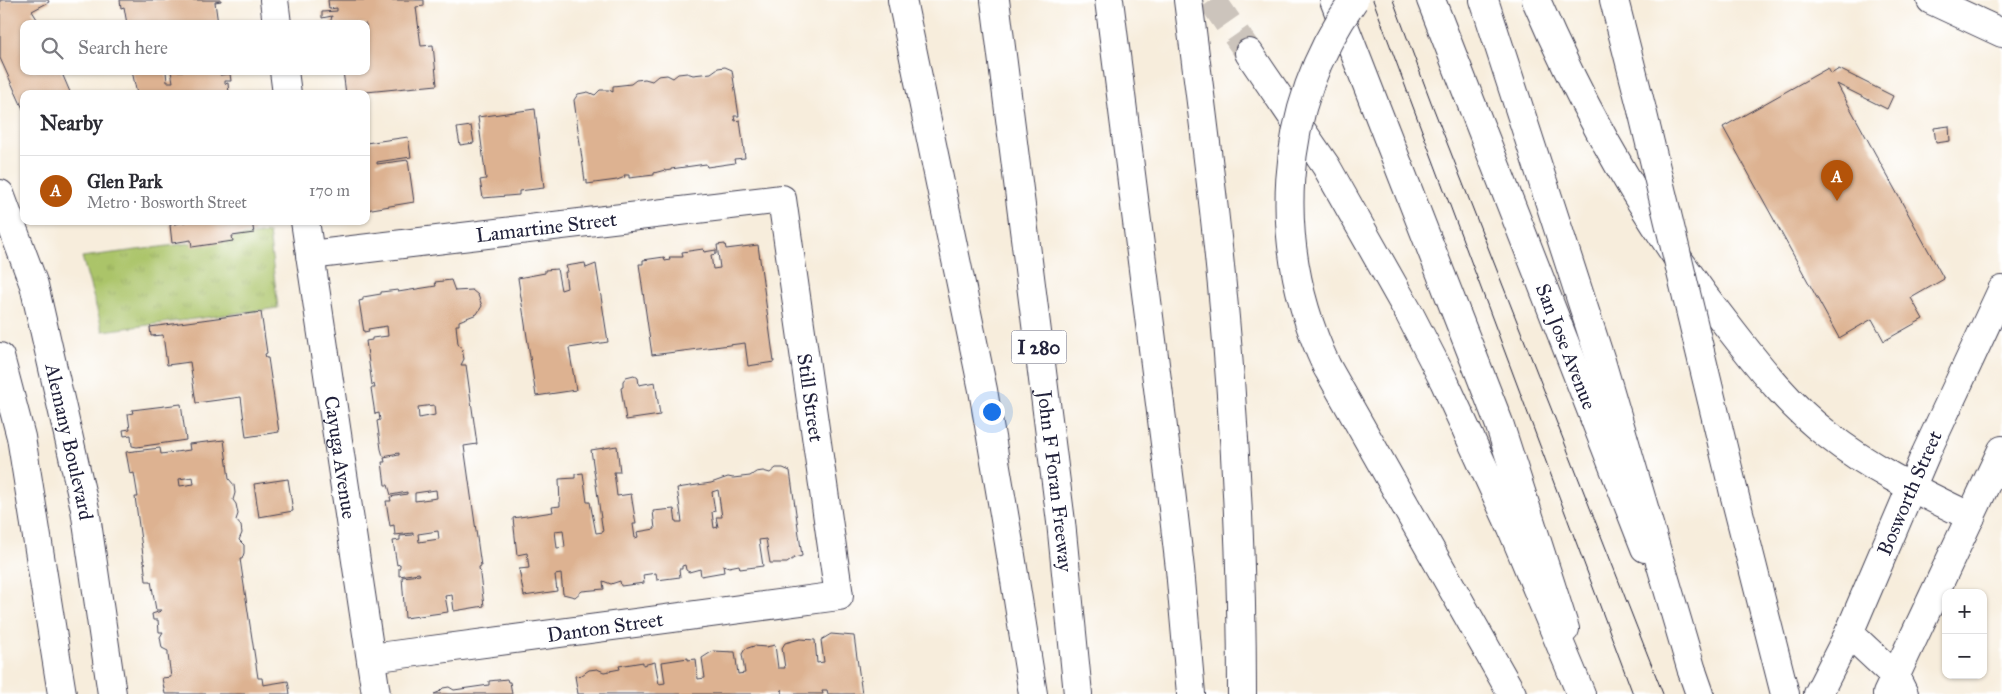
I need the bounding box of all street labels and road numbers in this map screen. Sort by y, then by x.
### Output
street label: Lamartine Street [475,207,618,247]
street label: San Jose Avenue [1531,280,1602,413]
road number: I 280 [1012,331,1066,364]
street label: Still Street [792,352,829,443]
street label: Alemany Boulevard [40,360,98,522]
street label: John F Foran Freeway [1031,387,1078,574]
street label: Cayuga Avenue [319,394,362,520]
street label: Bosworth Street [1872,427,1947,559]
street label: Danton Street [545,607,665,647]

